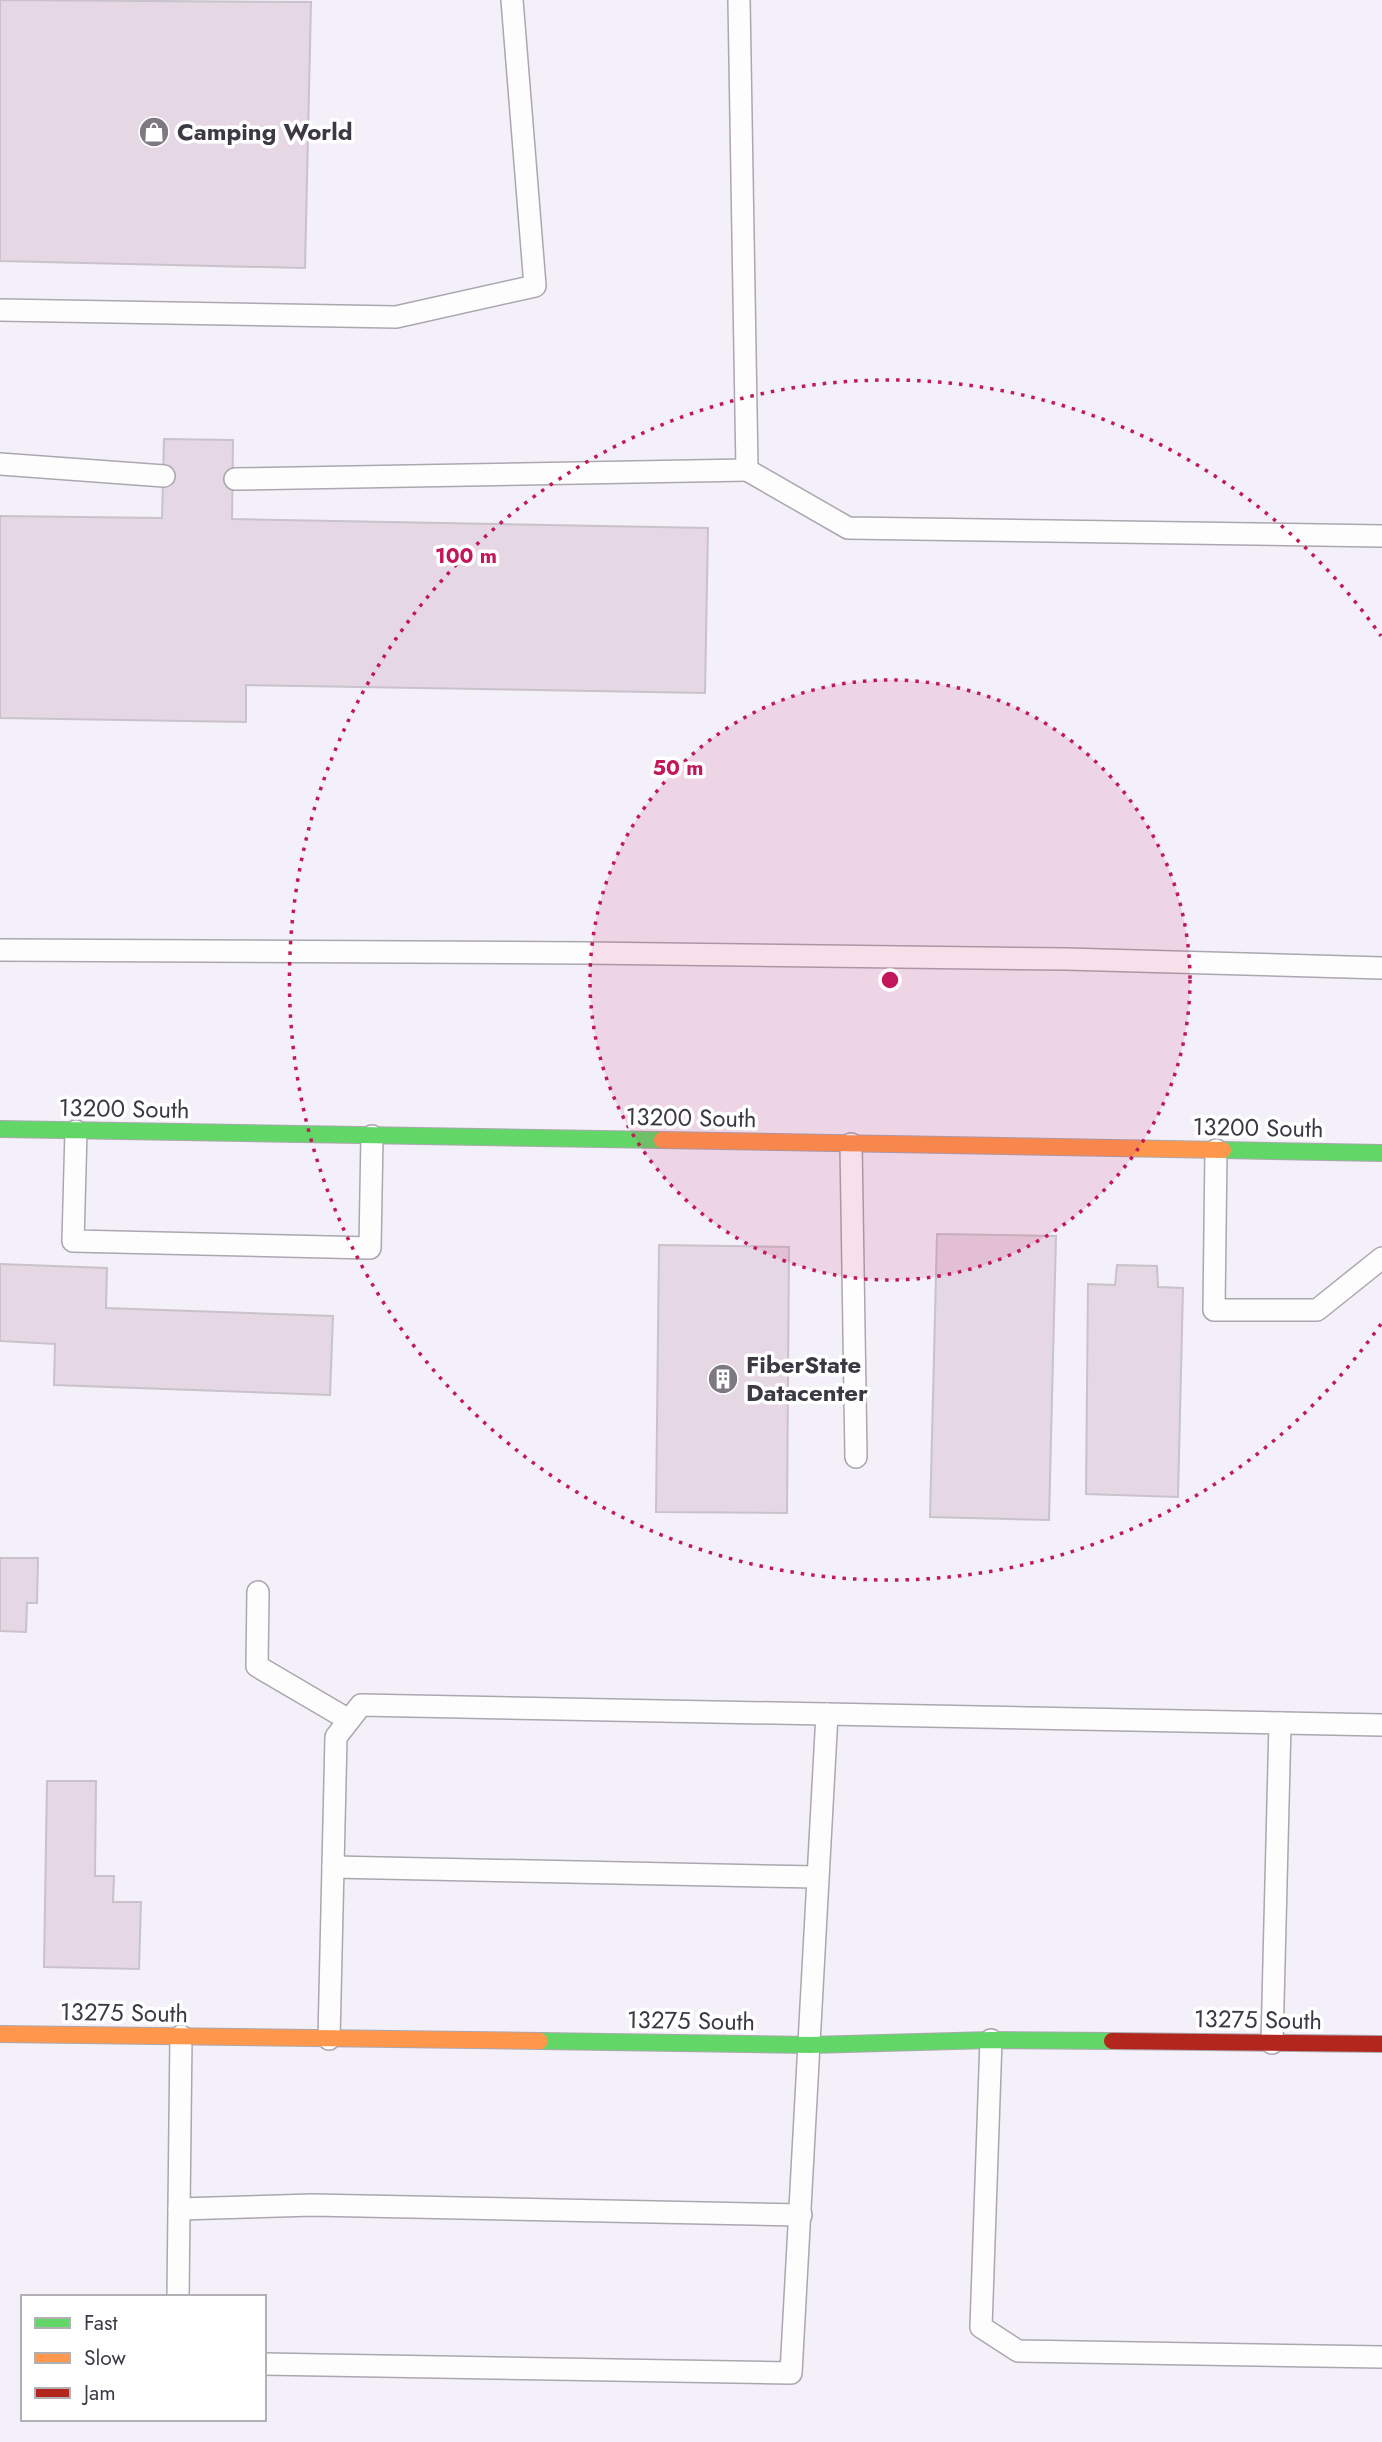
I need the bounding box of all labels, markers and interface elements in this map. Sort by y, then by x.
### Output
place label: Camping World [177,114,352,149]
shop icon: Camping World [137,115,171,149]
text: 100 m [435,541,497,571]
text: 50 m [653,753,703,783]
centre of rings [878,968,902,992]
street label: 13200 South [58,1090,190,1127]
street label: 13200 South [625,1099,757,1136]
street label: 13200 South [1192,1109,1324,1146]
place label: FiberState Datacenter [746,1347,868,1410]
building icon: FiberState Datacenter [706,1362,740,1396]
street label: 13275 South [60,1994,188,2031]
street label: 13275 South [1194,2001,1322,2038]
street label: 13275 South [627,2002,755,2039]
legend [21,2295,266,2421]
text: Fast [84,2308,117,2338]
text: Slow [84,2343,126,2373]
text: Jam [81,2378,116,2408]

